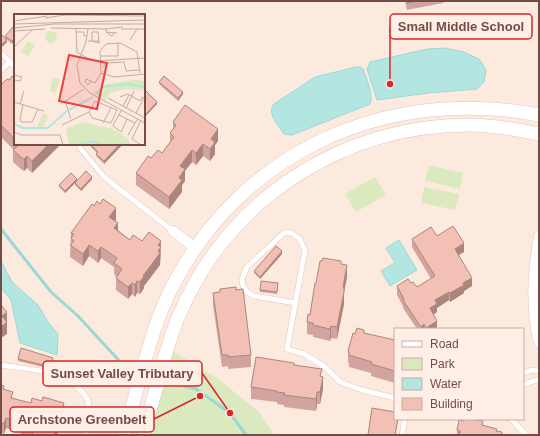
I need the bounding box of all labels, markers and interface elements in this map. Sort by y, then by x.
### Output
inset map [14,14,145,145]
callout: Small Middle School [390,14,532,39]
text: Small Middle School [398,19,524,34]
legend [394,328,524,420]
text: Road [430,337,459,351]
text: Park [430,357,456,371]
callout: Sunset Valley Tributary [43,361,202,386]
text: Sunset Valley Tributary [50,366,194,381]
text: Water [430,377,462,391]
text: Building [430,397,473,411]
callout: Archstone Greenbelt [10,407,154,432]
text: Archstone Greenbelt [18,412,147,427]

